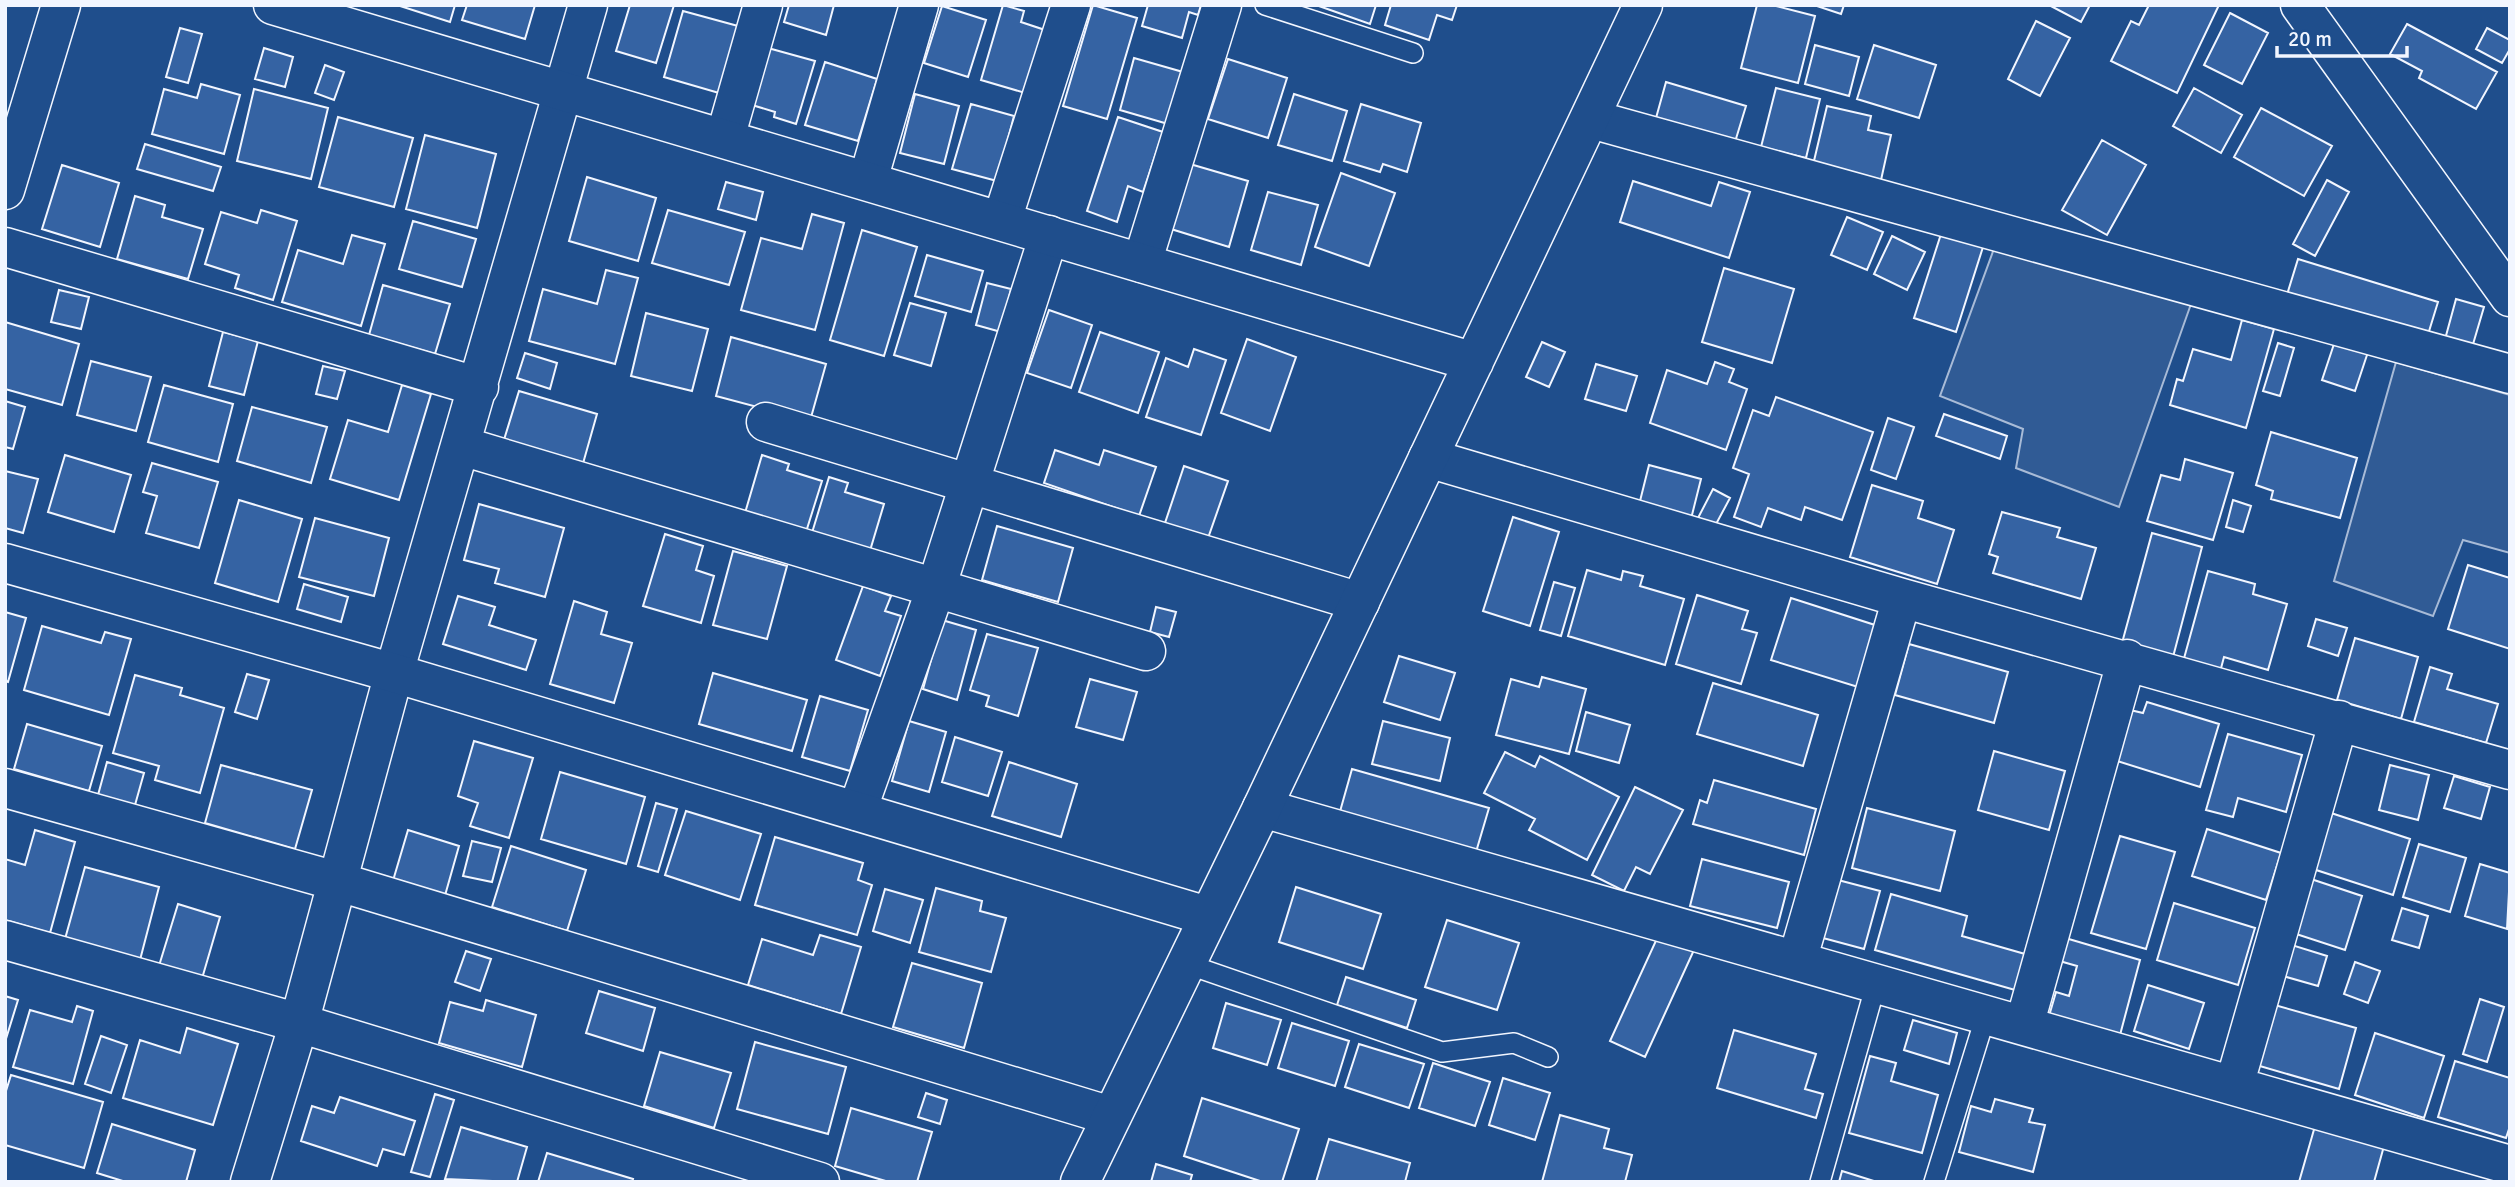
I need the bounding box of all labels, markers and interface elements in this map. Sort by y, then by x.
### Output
scale bar [2277,14,2406,58]
text: 20 m [2288,26,2332,52]

